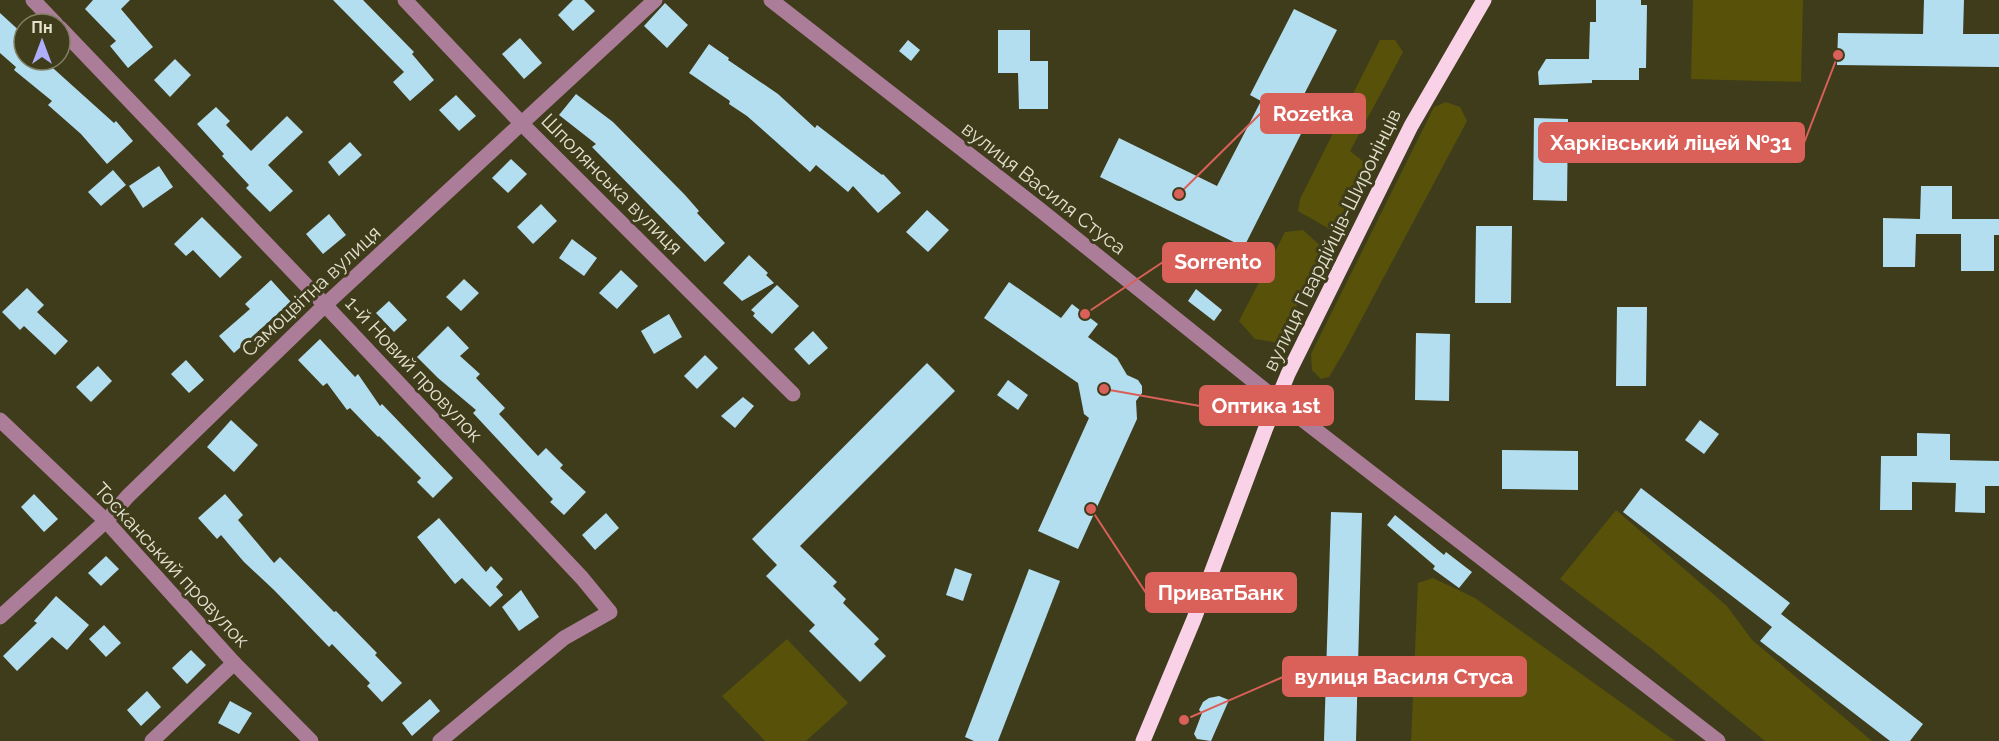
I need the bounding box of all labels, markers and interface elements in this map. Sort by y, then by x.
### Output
north arrow [12,12,72,72]
text: Пн [31,18,53,37]
callout: Rozetka [1261,94,1365,133]
text: Rozetka [1273,101,1353,126]
street label: вулиця Гвардійців-Широнінців [1258,105,1406,375]
street label: Шполянська вулиця [537,109,687,259]
street label: вулиця Василя Стуса [957,117,1131,259]
callout: Харківський ліцей №31 [1539,123,1804,162]
text: Харківський ліцей №31 [1549,130,1792,155]
street label: Самоцвітна вулиця [237,220,385,362]
callout: Sorrento [1163,243,1274,282]
text: Sorrento [1174,249,1262,274]
street label: 1-й Новий провулок [340,291,488,447]
callout: Оптика 1st [1200,386,1333,425]
text: Оптика 1st [1211,393,1321,418]
street label: Тосканський провулок [89,478,255,652]
callout: ПриватБанк [1146,573,1296,612]
text: ПриватБанк [1158,580,1284,605]
callout: вулиця Василя Стуса [1283,657,1526,696]
text: вулиця Василя Стуса [1295,664,1513,689]

